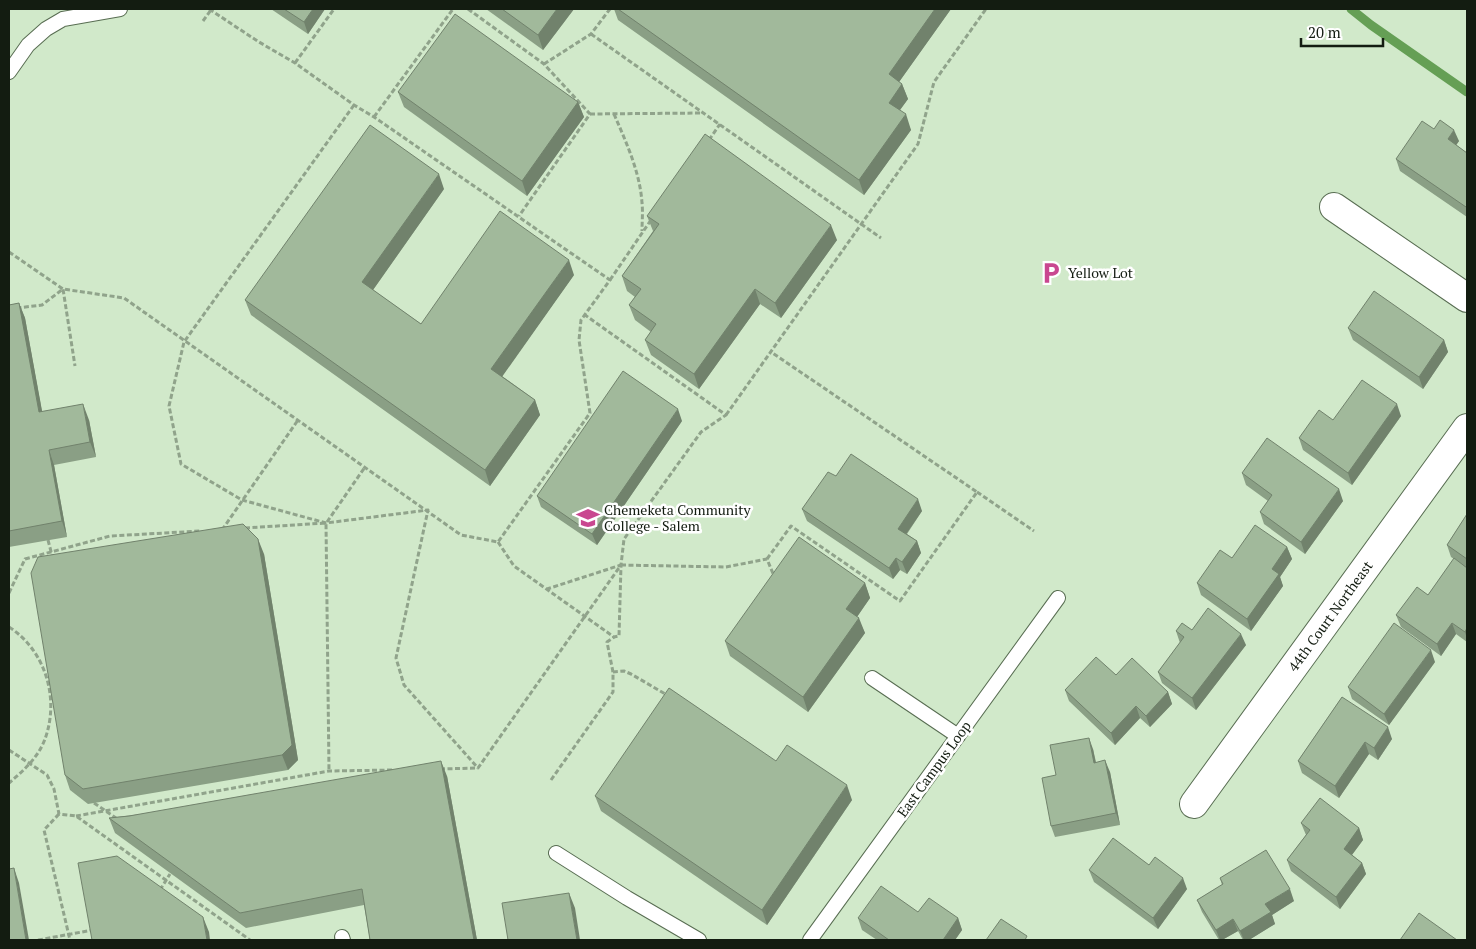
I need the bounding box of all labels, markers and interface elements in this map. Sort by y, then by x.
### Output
scale bar [1301,15,1384,47]
text: 20 m [1308,22,1341,42]
parking icon: Yellow Lot [1038,260,1064,286]
place label: Yellow Lot [1068,263,1134,282]
place label: Chemeketa Community College - Salem [604,500,751,535]
school or university icon: Chemeketa Community College - Salem [575,505,601,531]
street label: 44th Court Northeast [1283,556,1377,675]
street label: East Campus Loop [892,717,975,821]

